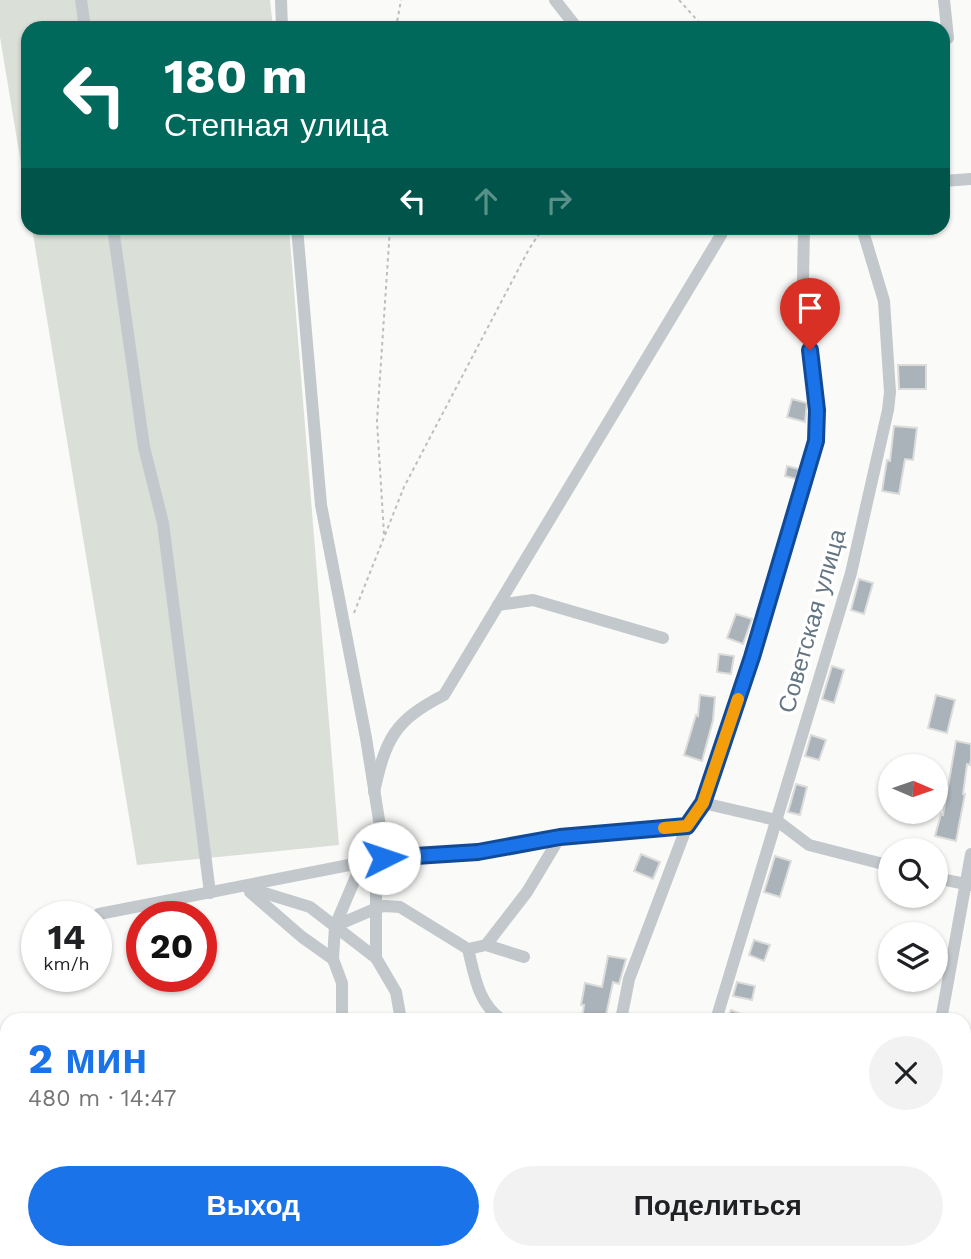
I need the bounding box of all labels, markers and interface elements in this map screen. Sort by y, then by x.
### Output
text: 180 m [164,47,308,105]
icon: left [49,49,140,140]
text: Степная улица [164,106,388,144]
icon: left [394,182,432,220]
icon: ahead [467,182,505,220]
icon: right [540,182,578,220]
pin [780,278,840,350]
icon: arrive [791,289,829,327]
street label: Советская улица [772,525,852,716]
north arrow [878,754,948,824]
map controls [878,754,948,992]
position arrow [347,821,421,895]
button: search [878,838,948,908]
speed limit sign: 20 [126,901,217,992]
text: 14 [48,916,85,958]
button: layers [878,922,948,992]
text: km/h [43,953,90,974]
text: 2 мин [28,1034,147,1083]
button: close [869,1036,943,1110]
text: 480 m · 14:47 [28,1085,176,1112]
button: Выход [28,1166,479,1246]
button: Поделиться [493,1166,943,1246]

